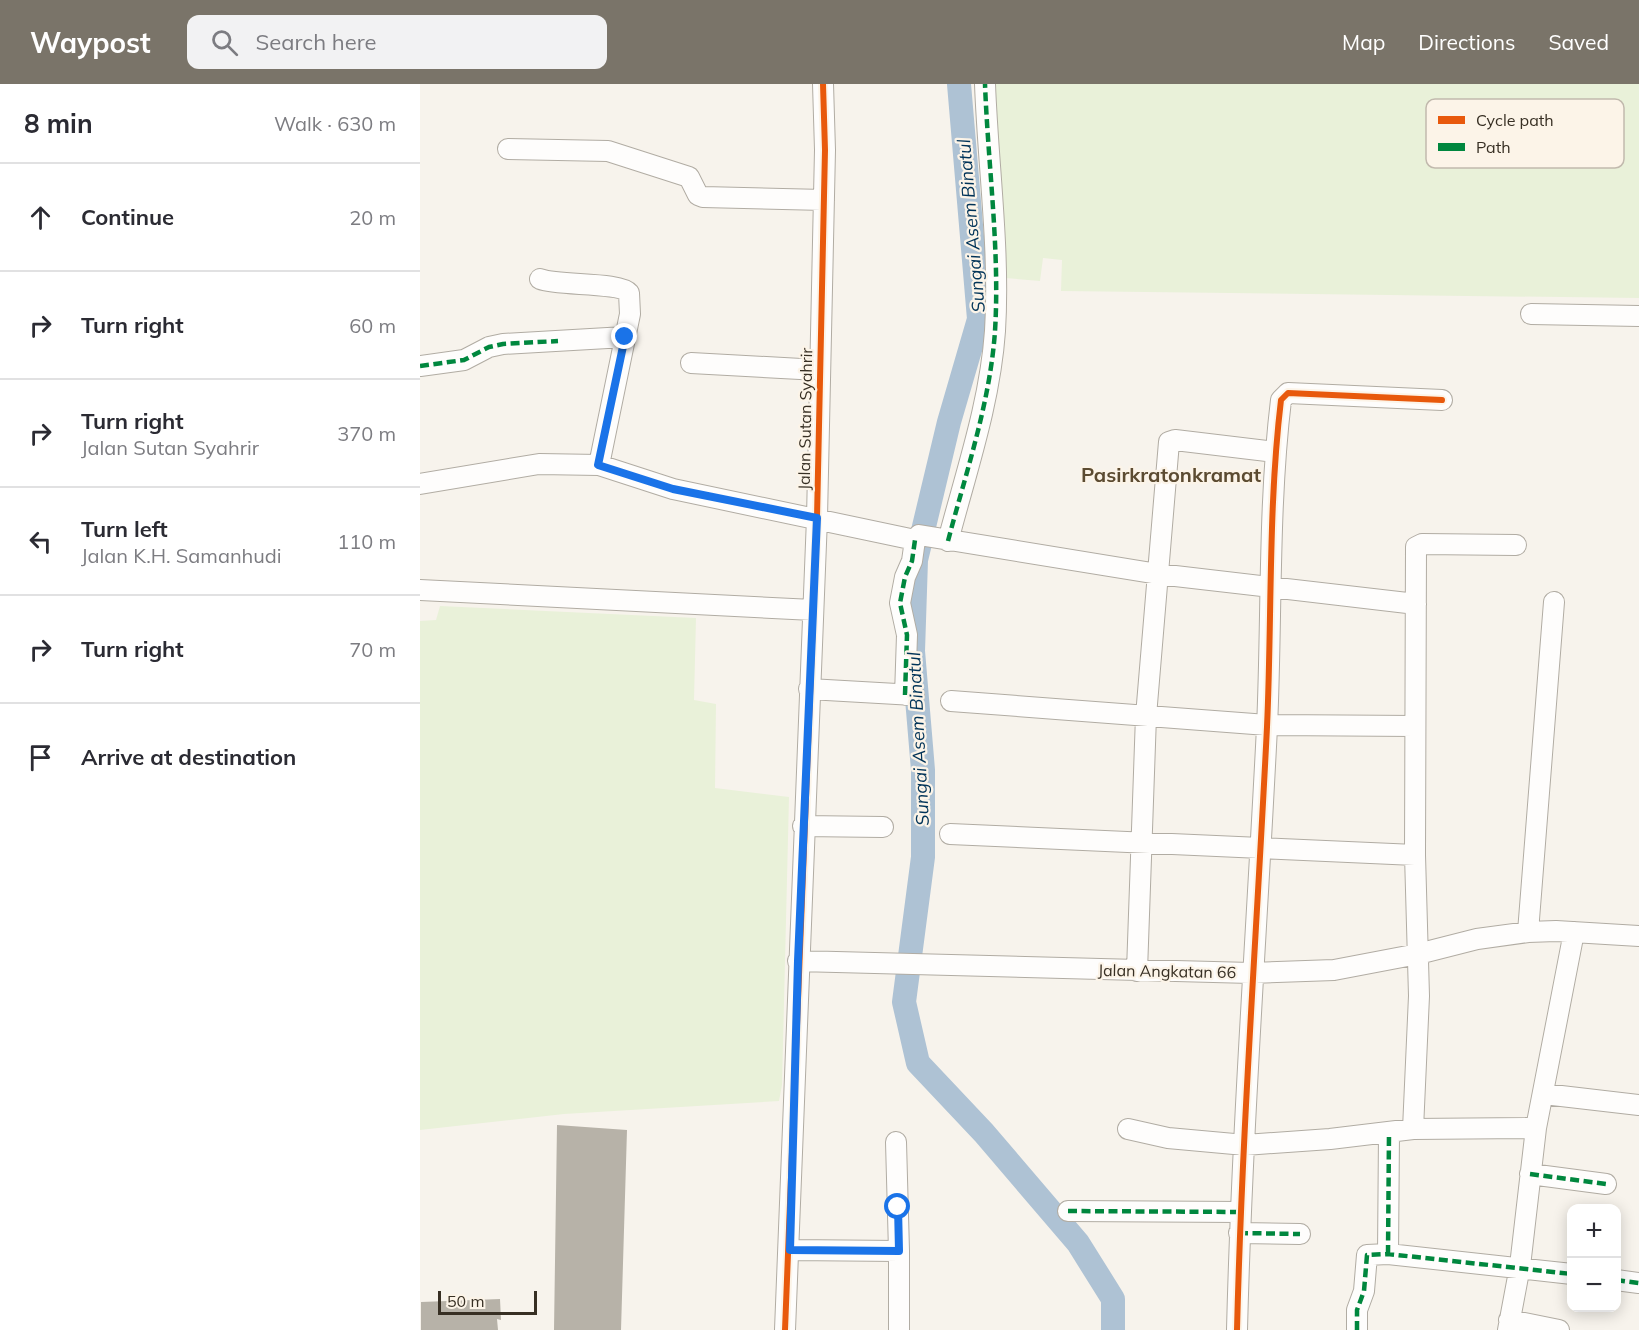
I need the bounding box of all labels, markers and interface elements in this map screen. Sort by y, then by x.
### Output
search box [187,15,607,69]
text: Waypost [30,25,151,60]
icon: search [208,26,241,59]
text: Search here [256,28,377,56]
text: Map [1342,29,1385,55]
text: Directions [1418,29,1515,55]
text: Saved [1548,29,1609,55]
legend [1426,99,1624,168]
text: 8 min [24,107,93,140]
text: Cycle path [1476,110,1554,130]
text: Walk · 630 m [274,111,396,136]
text: Path [1476,137,1511,157]
water label: Sungai Asem Binatul [952,138,990,314]
icon: ahead [24,201,57,234]
text: Continue [81,203,174,231]
text: 20 m [349,205,396,230]
icon: right [24,309,57,342]
text: Turn right [81,311,184,339]
text: 60 m [349,313,396,338]
route end [611,323,637,349]
street label: Jalan Sutan Syahrir [794,347,816,490]
text: Turn right [81,407,184,435]
icon: right [24,417,57,450]
text: 370 m [337,421,396,446]
text: Jalan Sutan Syahrir [81,435,259,460]
district label: Pasirkratonkramat [1081,462,1261,487]
text: Turn left [81,515,168,543]
icon: left [24,525,57,558]
text: 110 m [337,529,396,554]
text: Jalan K.H. Samanhudi [81,543,282,568]
icon: right [24,633,57,666]
text: Turn right [81,635,184,663]
text: 70 m [349,637,396,662]
water label: Sungai Asem Binatul [902,651,934,826]
icon: arrive [24,741,57,774]
text: Arrive at destination [81,743,296,771]
street label: Jalan Angkatan 66 [1098,960,1236,982]
route start [884,1193,910,1219]
map controls [1567,1204,1621,1312]
button: + [1567,1204,1621,1258]
button: − [1567,1258,1621,1312]
scale bar [438,1288,537,1316]
text: 50 m [447,1291,484,1311]

